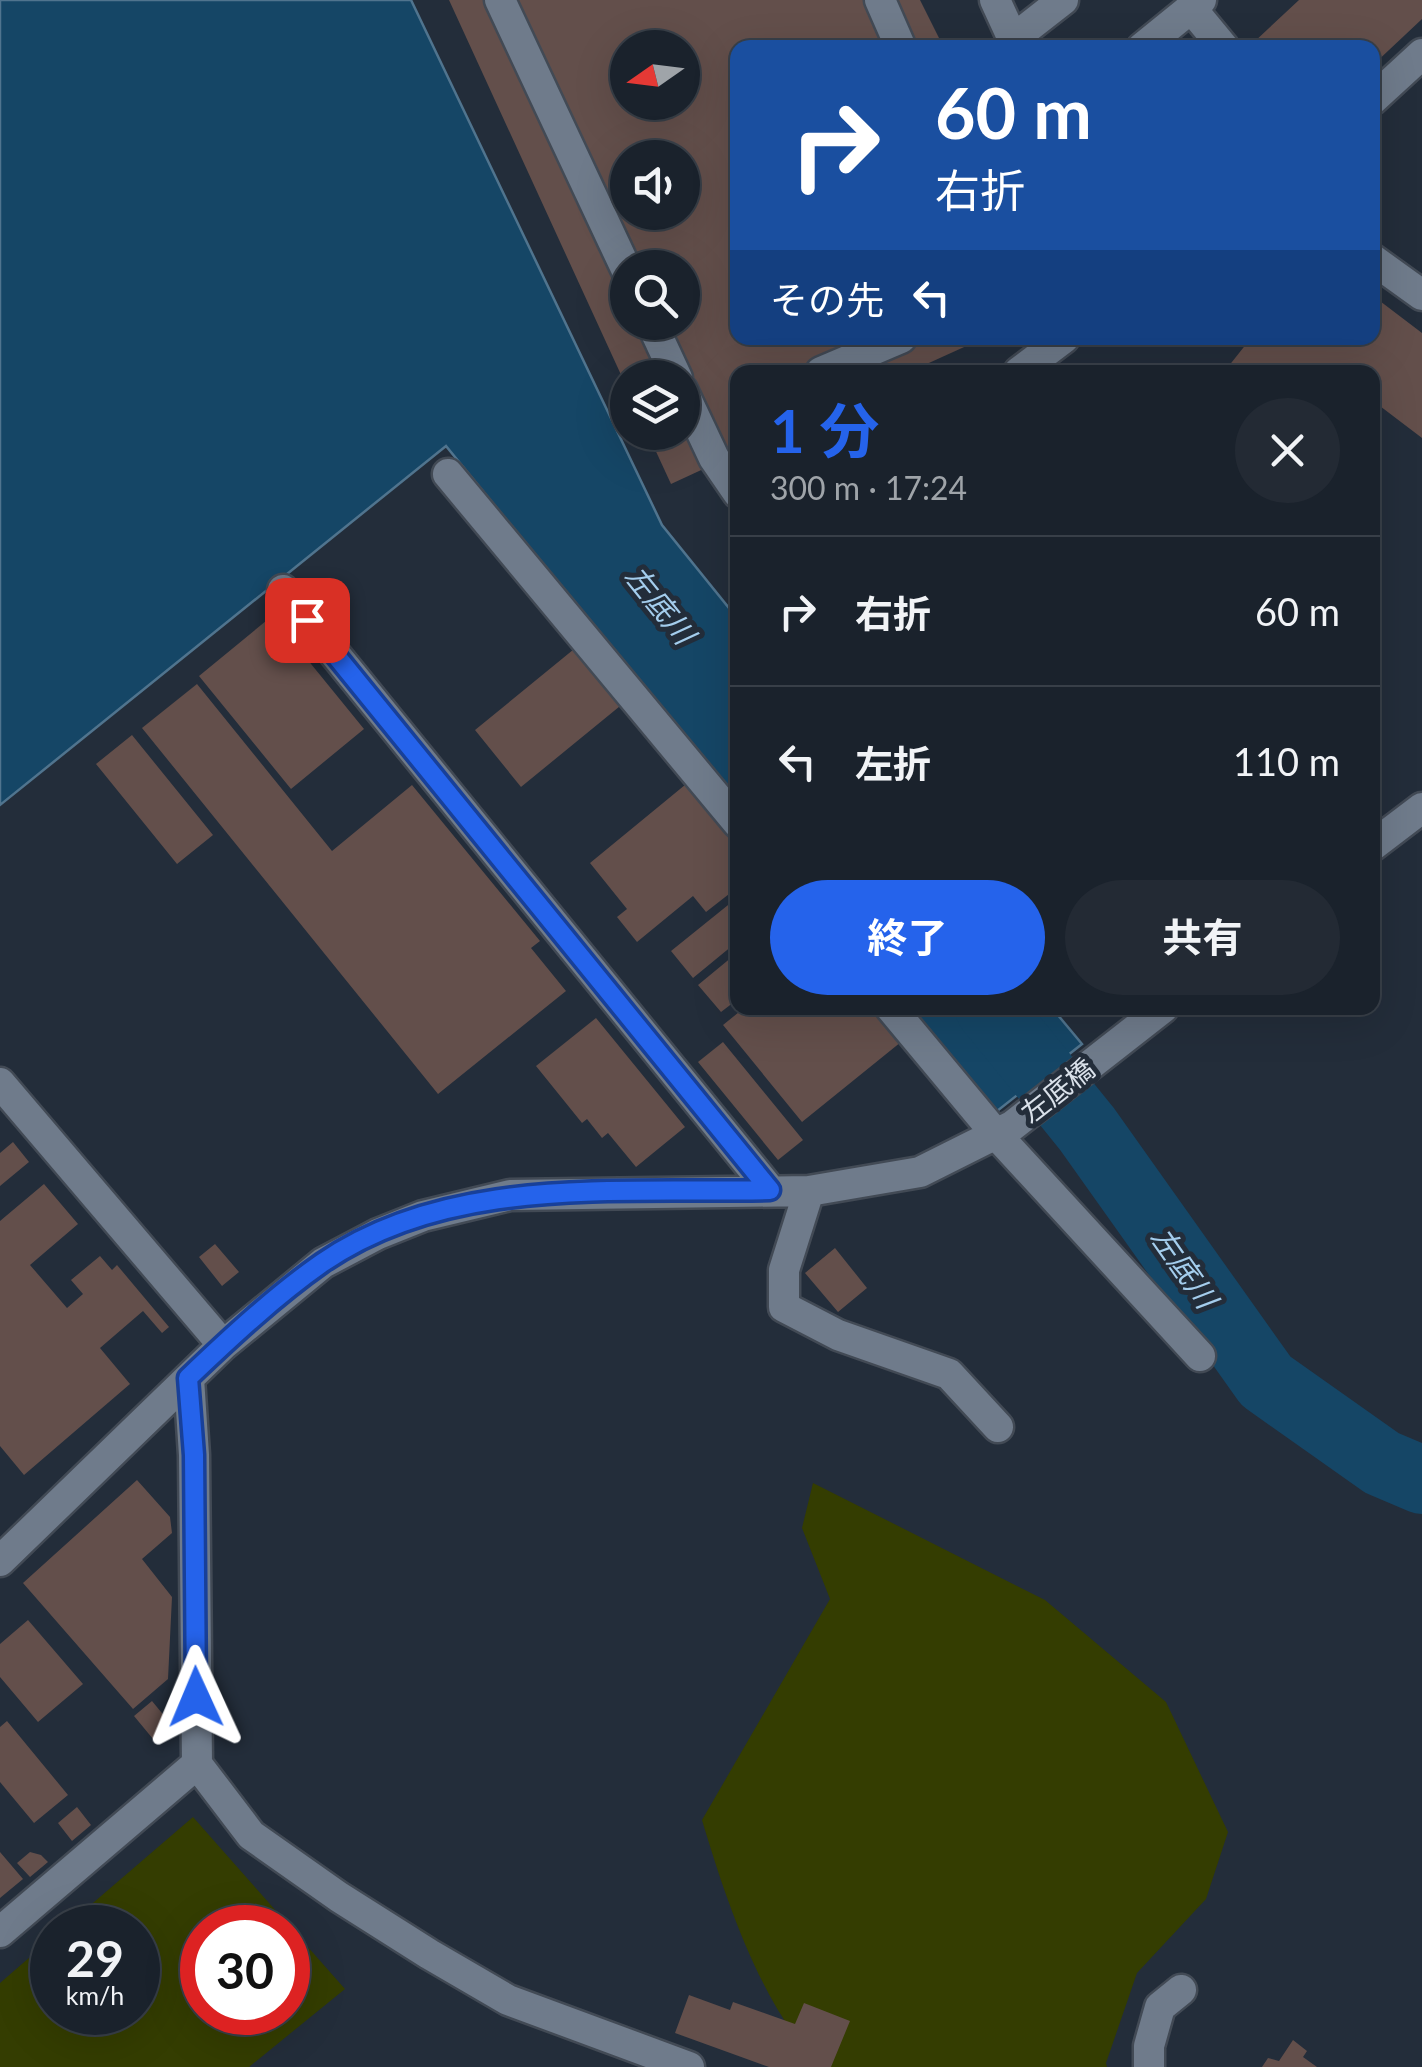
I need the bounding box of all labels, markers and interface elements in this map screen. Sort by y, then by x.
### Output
north arrow [610,30,700,120]
map controls [610,30,700,450]
text: 60 m [935,70,1092,154]
icon: right [770,80,900,210]
button: sound [610,140,700,230]
text: 右折 [935,163,1025,217]
button: search [610,250,700,340]
icon: left [904,270,959,325]
text: その先 [770,276,884,322]
button: layers [610,360,700,450]
text: 1 分 [770,394,879,466]
button: close [1235,398,1340,503]
text: 300 m · 17:24 [770,468,967,507]
water label: 左底川 [619,558,705,653]
pin [265,578,350,663]
icon: right [770,584,825,639]
text: 60 m [1255,588,1340,634]
text: 右折 [855,590,931,636]
icon: arrive [280,593,335,648]
icon: left [770,734,825,789]
text: 110 m [1233,738,1340,784]
text: 左折 [855,740,931,786]
button: 終了 [770,880,1045,995]
button: 共有 [1065,880,1340,995]
street label: 左底橋 [1013,1051,1101,1129]
water label: 左底川 [1144,1220,1227,1317]
position arrow [144,1645,248,1749]
speed limit sign: 30 [180,1905,310,2035]
text: 29 [66,1928,124,1988]
text: km/h [66,1980,124,2010]

